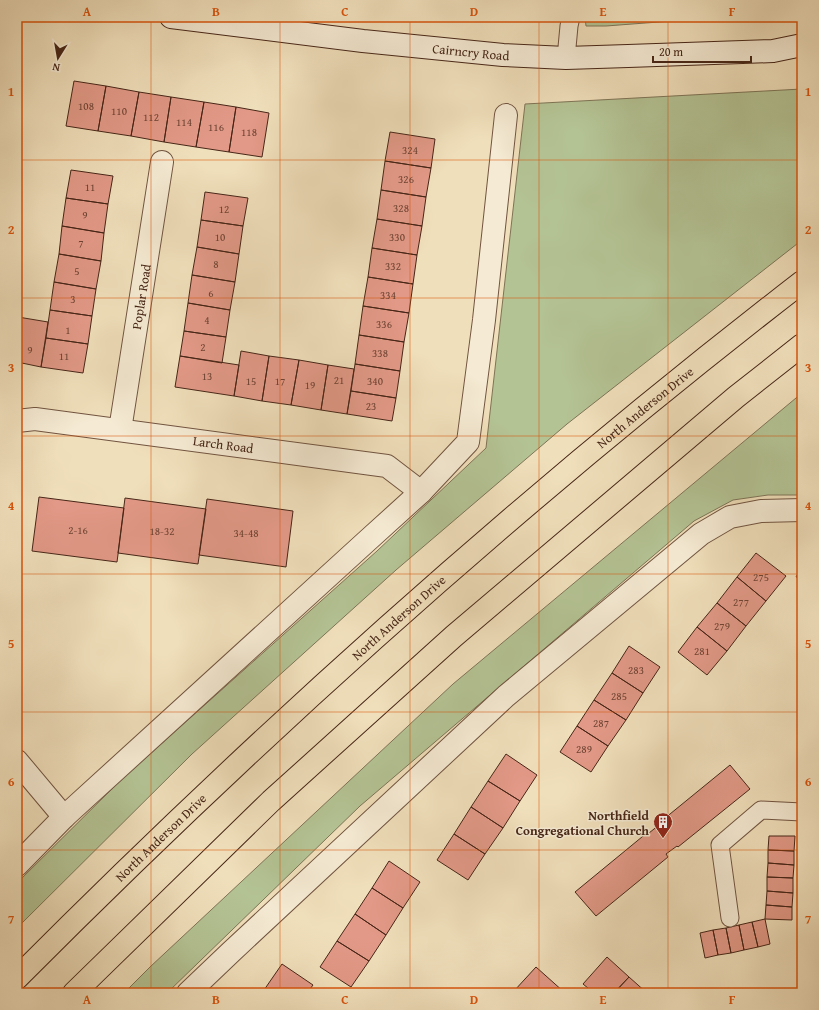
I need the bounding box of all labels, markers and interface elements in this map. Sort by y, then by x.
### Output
text: A [83,2,92,21]
text: B [212,2,220,21]
text: C [341,2,349,21]
text: D [470,2,478,21]
text: E [600,2,607,21]
text: F [729,2,736,21]
north arrow [38,38,78,78]
street label: Cairncry Road [432,38,510,65]
scale bar [653,38,751,64]
text: 20 m [659,43,683,60]
text: N [50,59,61,76]
text: 1 [8,82,14,101]
text: 1 [805,82,811,101]
house number: 108 [78,98,94,114]
house number: 110 [111,103,127,119]
house number: 112 [143,109,159,125]
house number: 114 [176,114,192,130]
house number: 116 [208,119,224,135]
house number: 118 [241,124,257,140]
house number: 324 [402,142,418,158]
house number: 326 [398,171,414,187]
house number: 11 [85,179,95,195]
house number: 328 [393,200,409,216]
house number: 12 [219,201,229,217]
house number: 9 [82,207,88,223]
text: 2 [8,220,15,239]
text: 2 [805,220,812,239]
house number: 10 [215,229,225,245]
house number: 330 [389,229,405,245]
house number: 7 [78,235,84,251]
house number: 8 [213,256,219,272]
house number: 332 [385,258,401,274]
house number: 5 [74,263,80,279]
street label: Poplar Road [126,263,155,331]
house number: 6 [208,285,214,301]
house number: 334 [380,287,396,303]
house number: 3 [70,291,76,307]
house number: 4 [204,312,210,328]
house number: 336 [376,316,392,332]
house number: 1 [65,322,71,338]
house number: 2 [200,339,206,355]
house number: 9 [27,342,33,358]
house number: 338 [372,345,388,361]
house number: 11 [59,348,69,364]
text: 3 [8,358,14,377]
text: 3 [805,358,811,377]
street label: North Anderson Drive [592,362,697,452]
house number: 13 [202,368,212,384]
house number: 21 [334,372,344,388]
house number: 15 [246,373,256,389]
house number: 17 [275,373,285,389]
house number: 340 [367,373,383,389]
house number: 19 [305,377,315,393]
house number: 23 [366,398,376,414]
street label: Larch Road [192,431,255,458]
text: 4 [8,496,15,515]
text: 4 [805,496,812,515]
house number: 2-16 [68,522,88,538]
house number: 18-32 [150,523,174,539]
house number: 34-48 [234,525,258,541]
house number: 275 [753,569,769,585]
street label: North Anderson Drive [347,570,450,664]
house number: 277 [733,594,749,610]
house number: 279 [714,618,730,634]
text: 5 [8,634,15,653]
text: 5 [805,634,812,653]
house number: 281 [694,643,710,659]
house number: 283 [628,662,644,678]
house number: 285 [611,688,627,704]
house number: 287 [593,715,609,731]
house number: 289 [576,741,592,757]
text: 6 [8,772,15,791]
text: 6 [805,772,812,791]
street label: North Anderson Drive [111,789,210,886]
place label: Northfield Congregational Church [516,806,650,840]
building icon: Northfield Congregational Church [652,811,674,839]
text: 7 [8,910,15,929]
text: 7 [805,910,812,929]
text: A [83,990,92,1009]
text: B [212,990,220,1009]
text: C [341,990,349,1009]
text: D [470,990,478,1009]
text: E [600,990,607,1009]
text: F [729,990,736,1009]

